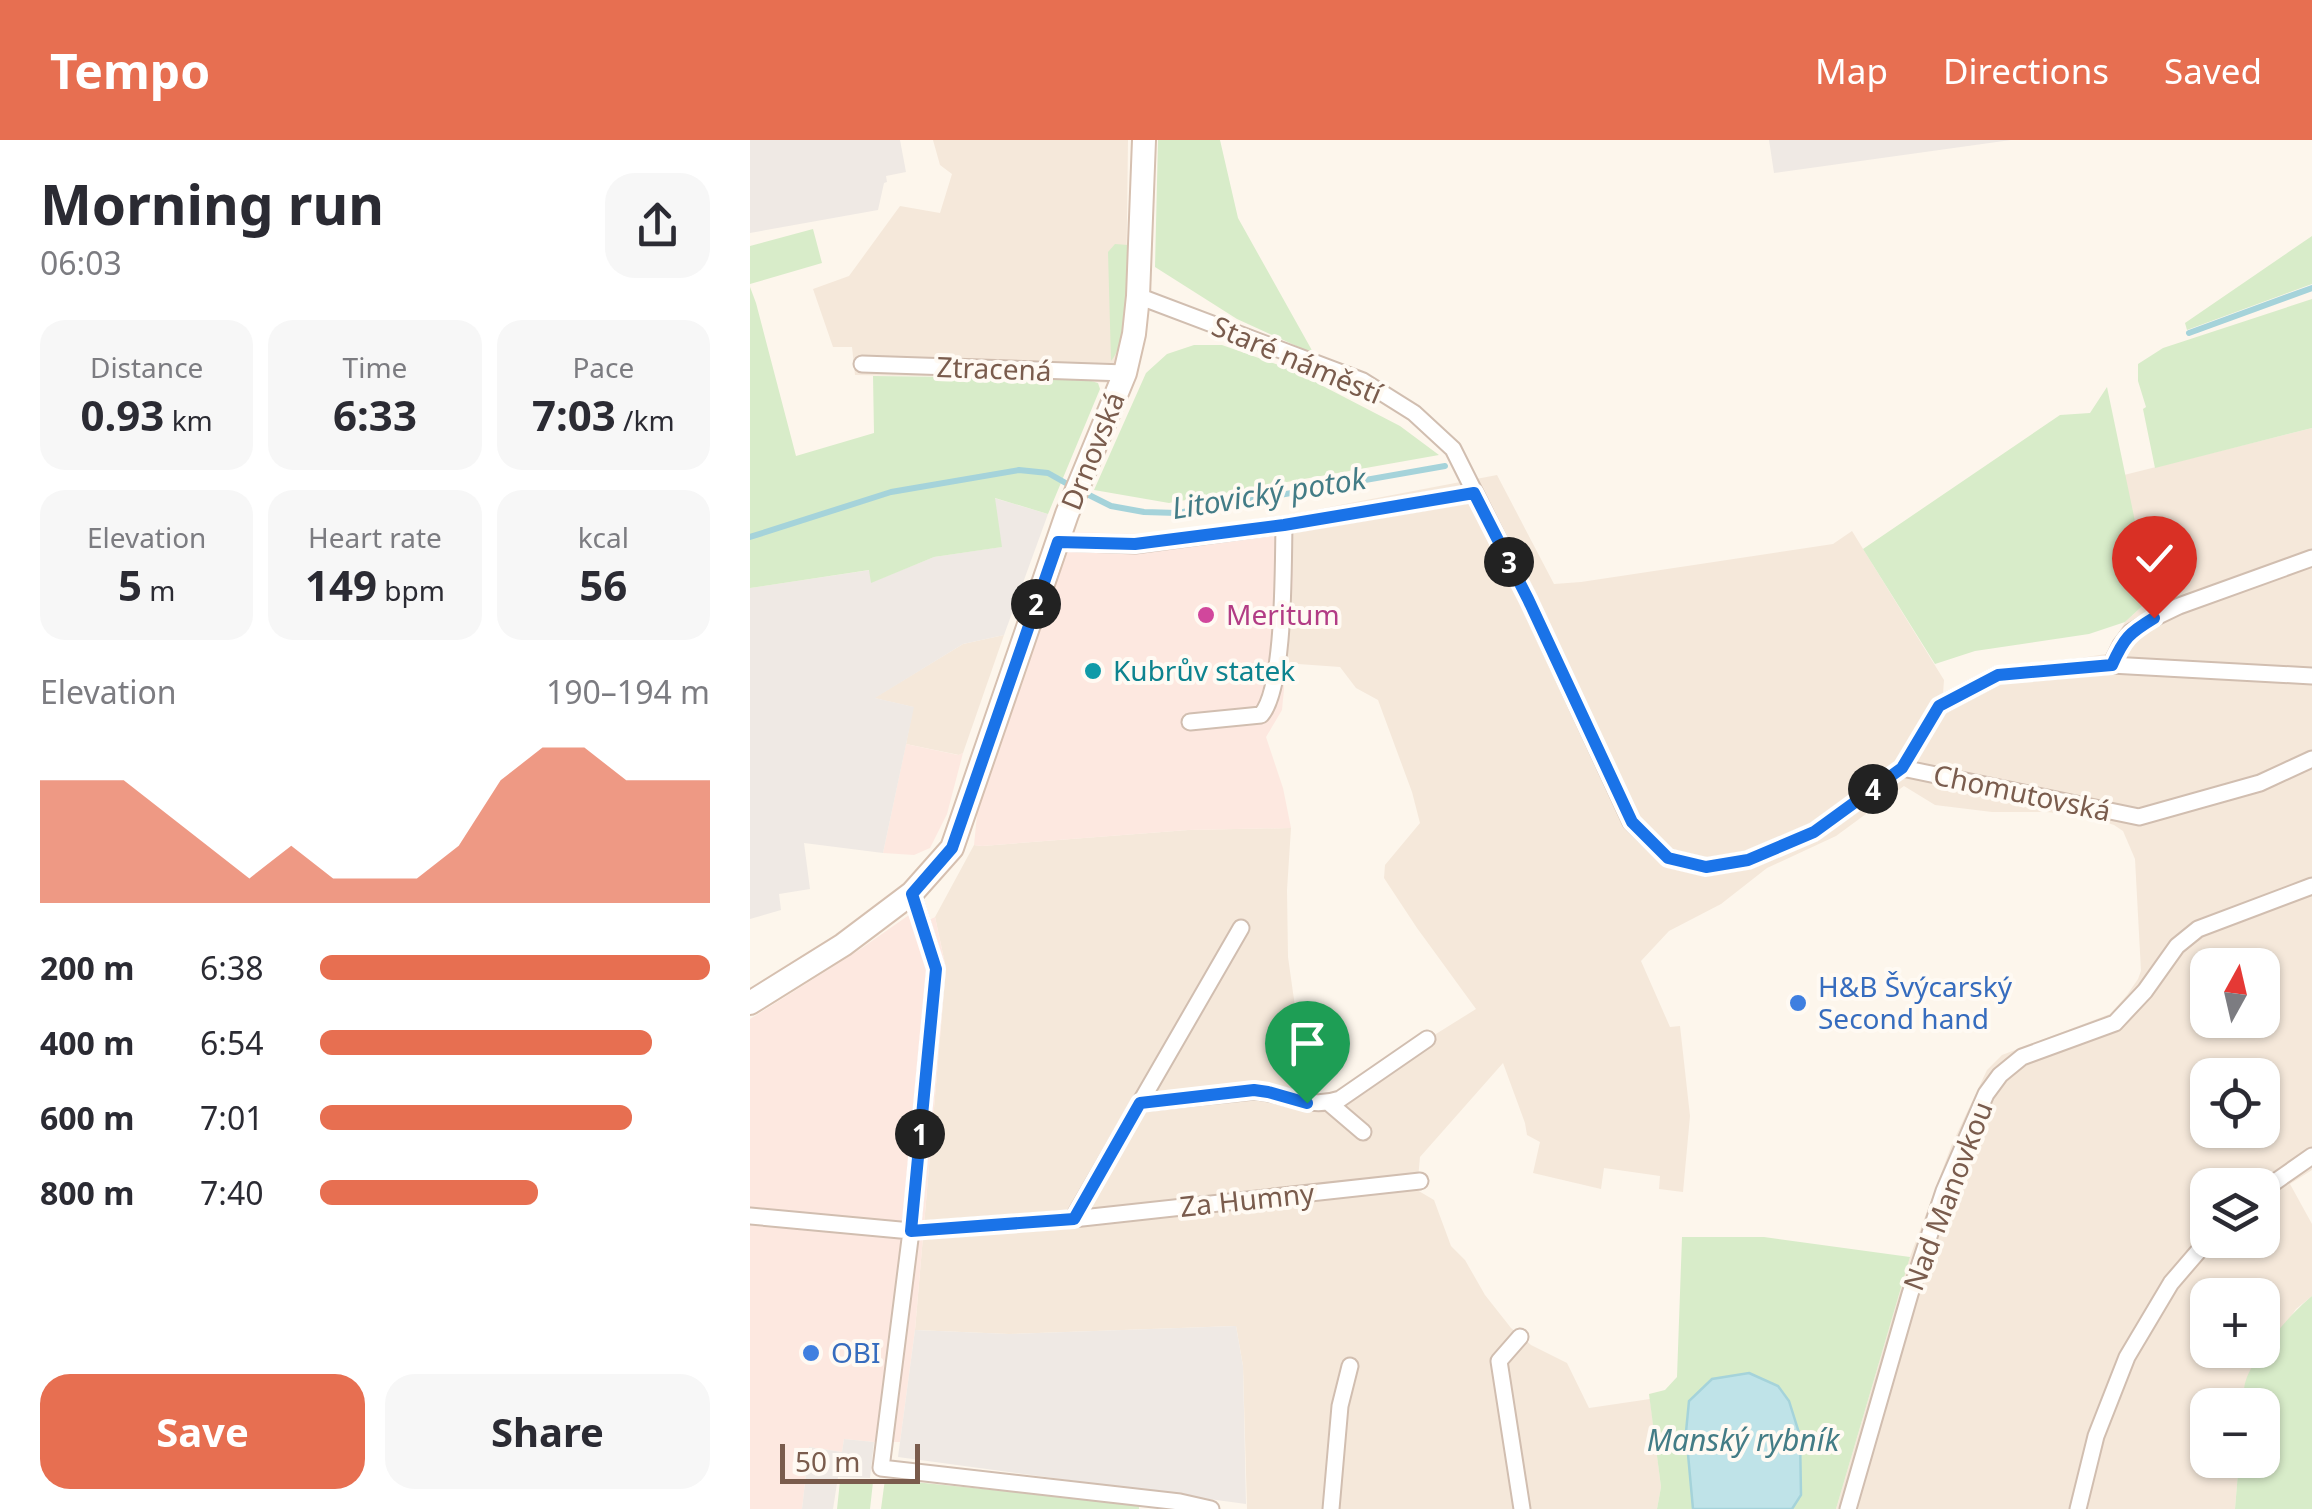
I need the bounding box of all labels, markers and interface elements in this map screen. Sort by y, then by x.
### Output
text: Tempo [50,38,210,103]
text: Map [1815,47,1888,94]
text: Directions [1943,47,2109,94]
text: Saved [2164,47,2262,94]
text: Morning run [40,166,384,241]
button: share [605,173,710,278]
text: 06:03 [40,241,122,284]
street label: Staré náměstí [1207,306,1389,412]
street label: Ztracená [936,347,1052,389]
text: Distance [90,348,203,386]
text: Time [343,348,407,386]
text: Pace [572,348,634,386]
text: 0.93 [81,386,164,443]
text: 6:33 [333,386,417,443]
text: 7:03 [532,386,616,443]
street label: Drnovská [1051,386,1133,515]
text: km [164,401,213,439]
text: /km [616,401,675,439]
water label: Litovický potok [1169,457,1370,528]
pin [2112,516,2197,619]
text: Elevation [87,518,206,556]
text: Heart rate [308,518,442,556]
text: kcal [578,518,629,556]
icon: check [2127,531,2182,586]
pin: 3 [1484,537,1534,587]
text: 3 [1501,543,1517,581]
text: 5 [118,556,142,613]
text: 149 [305,556,377,613]
text: 56 [579,556,627,613]
text: m [142,571,175,609]
text: bpm [377,571,445,609]
pin: 2 [1011,579,1061,629]
text: 2 [1028,585,1044,623]
place label: Meritum [1226,595,1340,633]
marker: Meritum [1195,604,1217,626]
place label: Kubrův statek [1113,651,1295,689]
marker: Kubrův statek [1082,660,1104,682]
text: Elevation [40,670,177,713]
text: 190–194 m [546,670,710,713]
street label: Chomutovská [1930,755,2114,829]
pin: 4 [1848,764,1898,814]
text: 4 [1865,770,1881,808]
text: 200 m [40,946,134,989]
text: 6:38 [200,946,264,989]
north arrow [2190,948,2280,1038]
map controls [2190,948,2280,1478]
place label: H&B Švýcarský Second hand [1818,967,2013,1037]
marker: H&B Švýcarský Second hand [1787,992,1809,1014]
pin [1265,1001,1350,1104]
icon: arrive [1280,1016,1335,1071]
text: 400 m [40,1021,134,1064]
text: 6:54 [200,1021,264,1064]
button: locate [2190,1058,2280,1148]
text: 600 m [40,1096,134,1139]
text: 7:01 [200,1096,264,1139]
street label: Nad Manovkou [1894,1096,2001,1296]
pin: 1 [895,1109,945,1159]
text: 1 [912,1115,928,1153]
button: layers [2190,1168,2280,1258]
text: 800 m [40,1171,134,1214]
text: 7:40 [200,1171,264,1214]
street label: Za Humny [1178,1173,1317,1225]
button: + [2190,1278,2280,1368]
place label: OBI [831,1333,881,1371]
marker: OBI [800,1342,822,1364]
button: Save [40,1374,365,1489]
button: Share [385,1374,710,1489]
button: − [2190,1388,2280,1478]
water label: Manský rybník [1647,1419,1840,1460]
scale bar [780,1439,920,1484]
text: 50 m [795,1442,861,1480]

